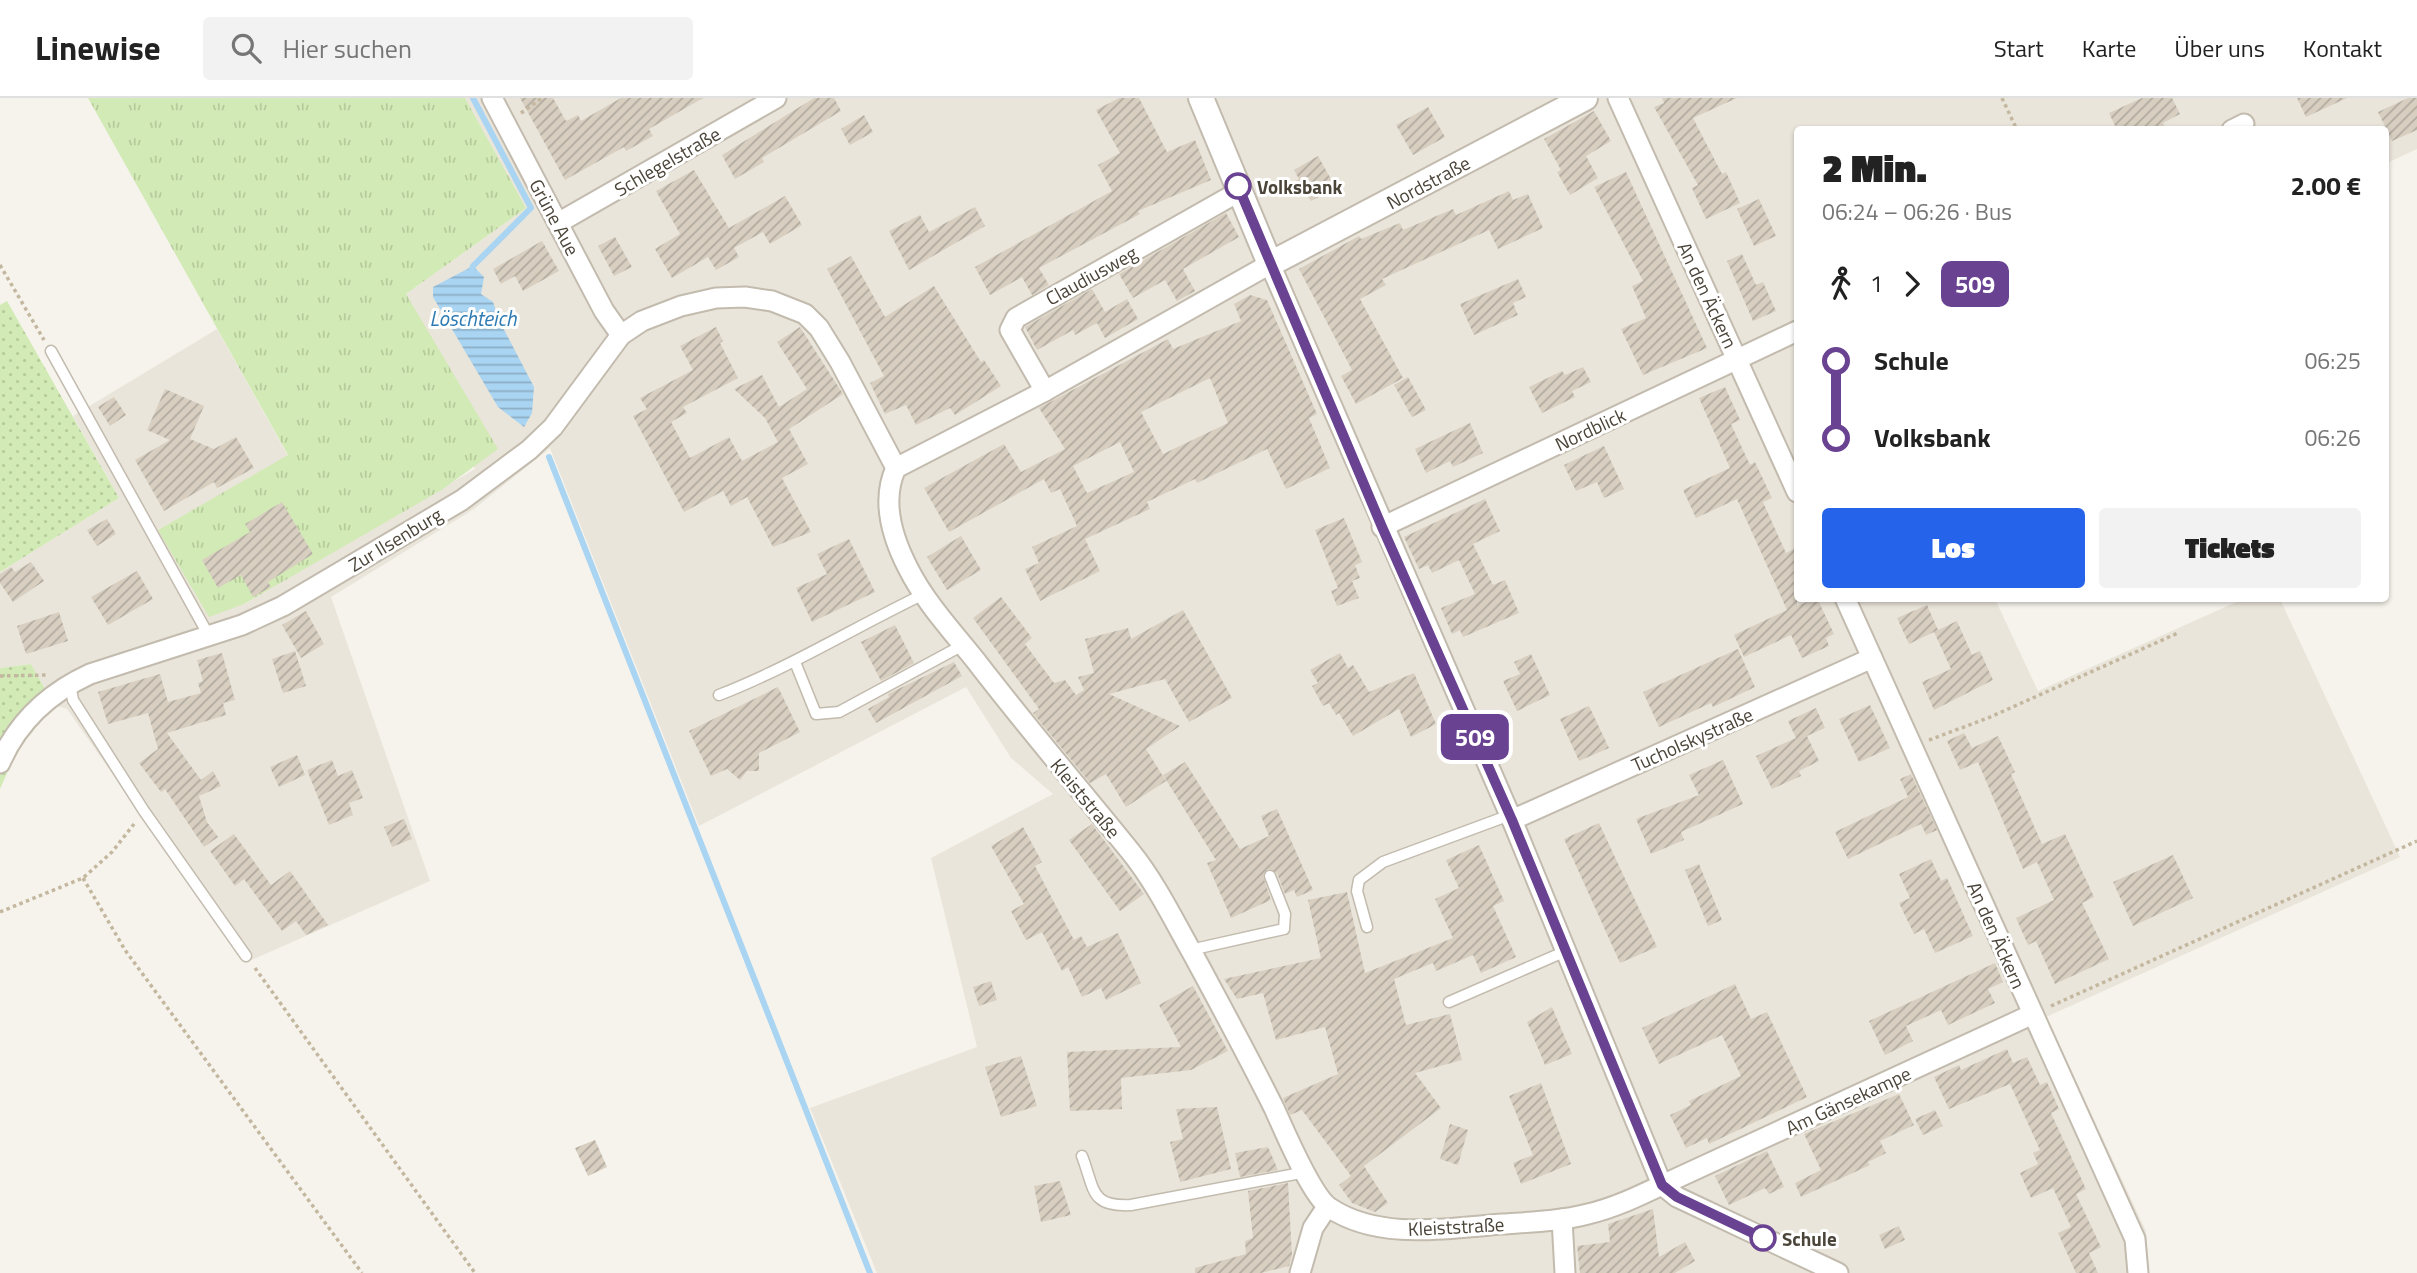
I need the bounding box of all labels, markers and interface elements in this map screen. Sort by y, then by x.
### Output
search box [203,17,693,80]
text: Linewise [35,23,161,73]
icon: search [227,29,265,67]
text: Hier suchen [283,29,412,68]
text: Start [1994,30,2044,66]
text: Karte [2082,30,2136,66]
text: Über uns [2174,30,2265,66]
text: Kontakt [2303,30,2382,66]
street label: Schlegelstraße [608,119,726,203]
text: 2 Min. [1822,139,1927,197]
street label: Nordstraße [1381,148,1475,216]
text: 2.00 € [2290,166,2361,205]
place label: Volksbank [1257,172,1342,201]
street label: Grüne Aue [523,173,587,261]
marker: Volksbank [1225,173,1251,199]
text: 06:24 – 06:26 · Bus [1822,194,2012,229]
street label: An den Äckern [1671,237,1745,353]
street label: Claudiusweg [1040,238,1142,312]
icon: walk [1822,265,1860,303]
icon: forward [1893,265,1931,303]
text: 1 [1870,266,1883,301]
text: 509 [1955,266,1995,302]
water label: Löschteich [430,302,517,334]
text: Schule [1874,341,1949,380]
text: 06:25 [2304,343,2361,378]
street label: Nordblick [1550,400,1630,458]
text: Volksbank [1874,418,1991,457]
text: 06:26 [2304,420,2361,455]
street label: Zur Ilsenburg [343,499,448,578]
button: Los [1822,508,2085,588]
button: Tickets [2099,508,2361,588]
street label: Tucholskystraße [1627,699,1757,779]
line badge: 509 [1435,714,1515,760]
text: 509 [1455,719,1495,755]
street label: Kleiststraße [1044,752,1128,844]
street label: An den Äckern [1960,877,2034,993]
street label: Am Gänsekampe [1781,1058,1915,1142]
street label: Kleiststraße [1407,1209,1505,1243]
place label: Schule [1782,1224,1837,1253]
marker: Schule [1750,1225,1776,1251]

